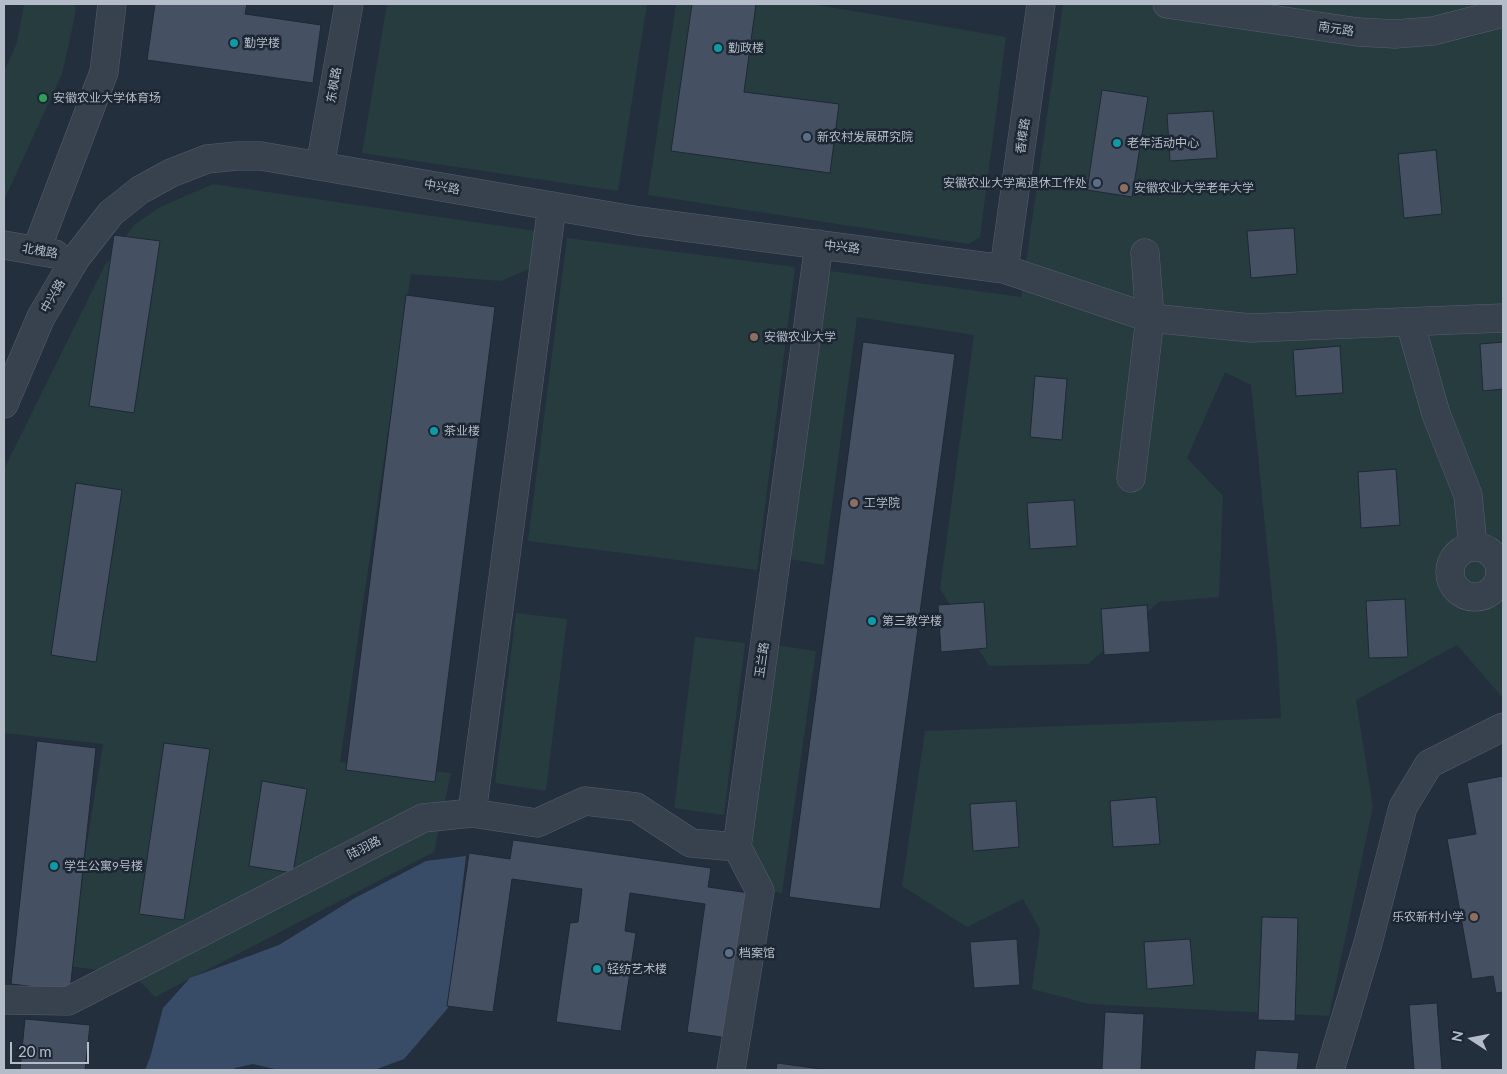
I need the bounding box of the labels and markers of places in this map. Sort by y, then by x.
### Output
place label: 勤学楼 [244,36,280,50]
marker: 勤学楼 [228,37,240,49]
place label: 勤政楼 [728,41,764,55]
marker: 勤政楼 [712,42,724,54]
place label: 安徽农业大学体育场 [53,91,161,105]
marker: 安徽农业大学体育场 [37,92,49,104]
place label: 新农村发展研究院 [817,130,913,144]
marker: 新农村发展研究院 [801,131,813,143]
place label: 老年活动中心 [1127,136,1199,150]
marker: 老年活动中心 [1111,137,1123,149]
place label: 安徽农业大学离退休工作处 [943,176,1087,190]
marker: 安徽农业大学离退休工作处 [1091,177,1103,189]
place label: 安徽农业大学老年大学 [1134,181,1254,195]
marker: 安徽农业大学老年大学 [1118,182,1130,194]
place label: 安徽农业大学 [764,330,836,344]
marker: 安徽农业大学 [748,331,760,343]
place label: 茶业楼 [444,424,480,438]
marker: 茶业楼 [428,425,440,437]
place label: 工学院 [864,496,900,510]
marker: 工学院 [848,497,860,509]
place label: 第三教学楼 [882,614,942,628]
marker: 第三教学楼 [866,615,878,627]
place label: 学生公寓9号楼 [64,859,143,873]
marker: 学生公寓9号楼 [48,860,60,872]
place label: 乐农新村小学 [1392,910,1464,924]
marker: 乐农新村小学 [1468,911,1480,923]
place label: 档案馆 [739,946,775,960]
marker: 档案馆 [723,947,735,959]
place label: 轻纺艺术楼 [607,962,667,976]
marker: 轻纺艺术楼 [591,963,603,975]

